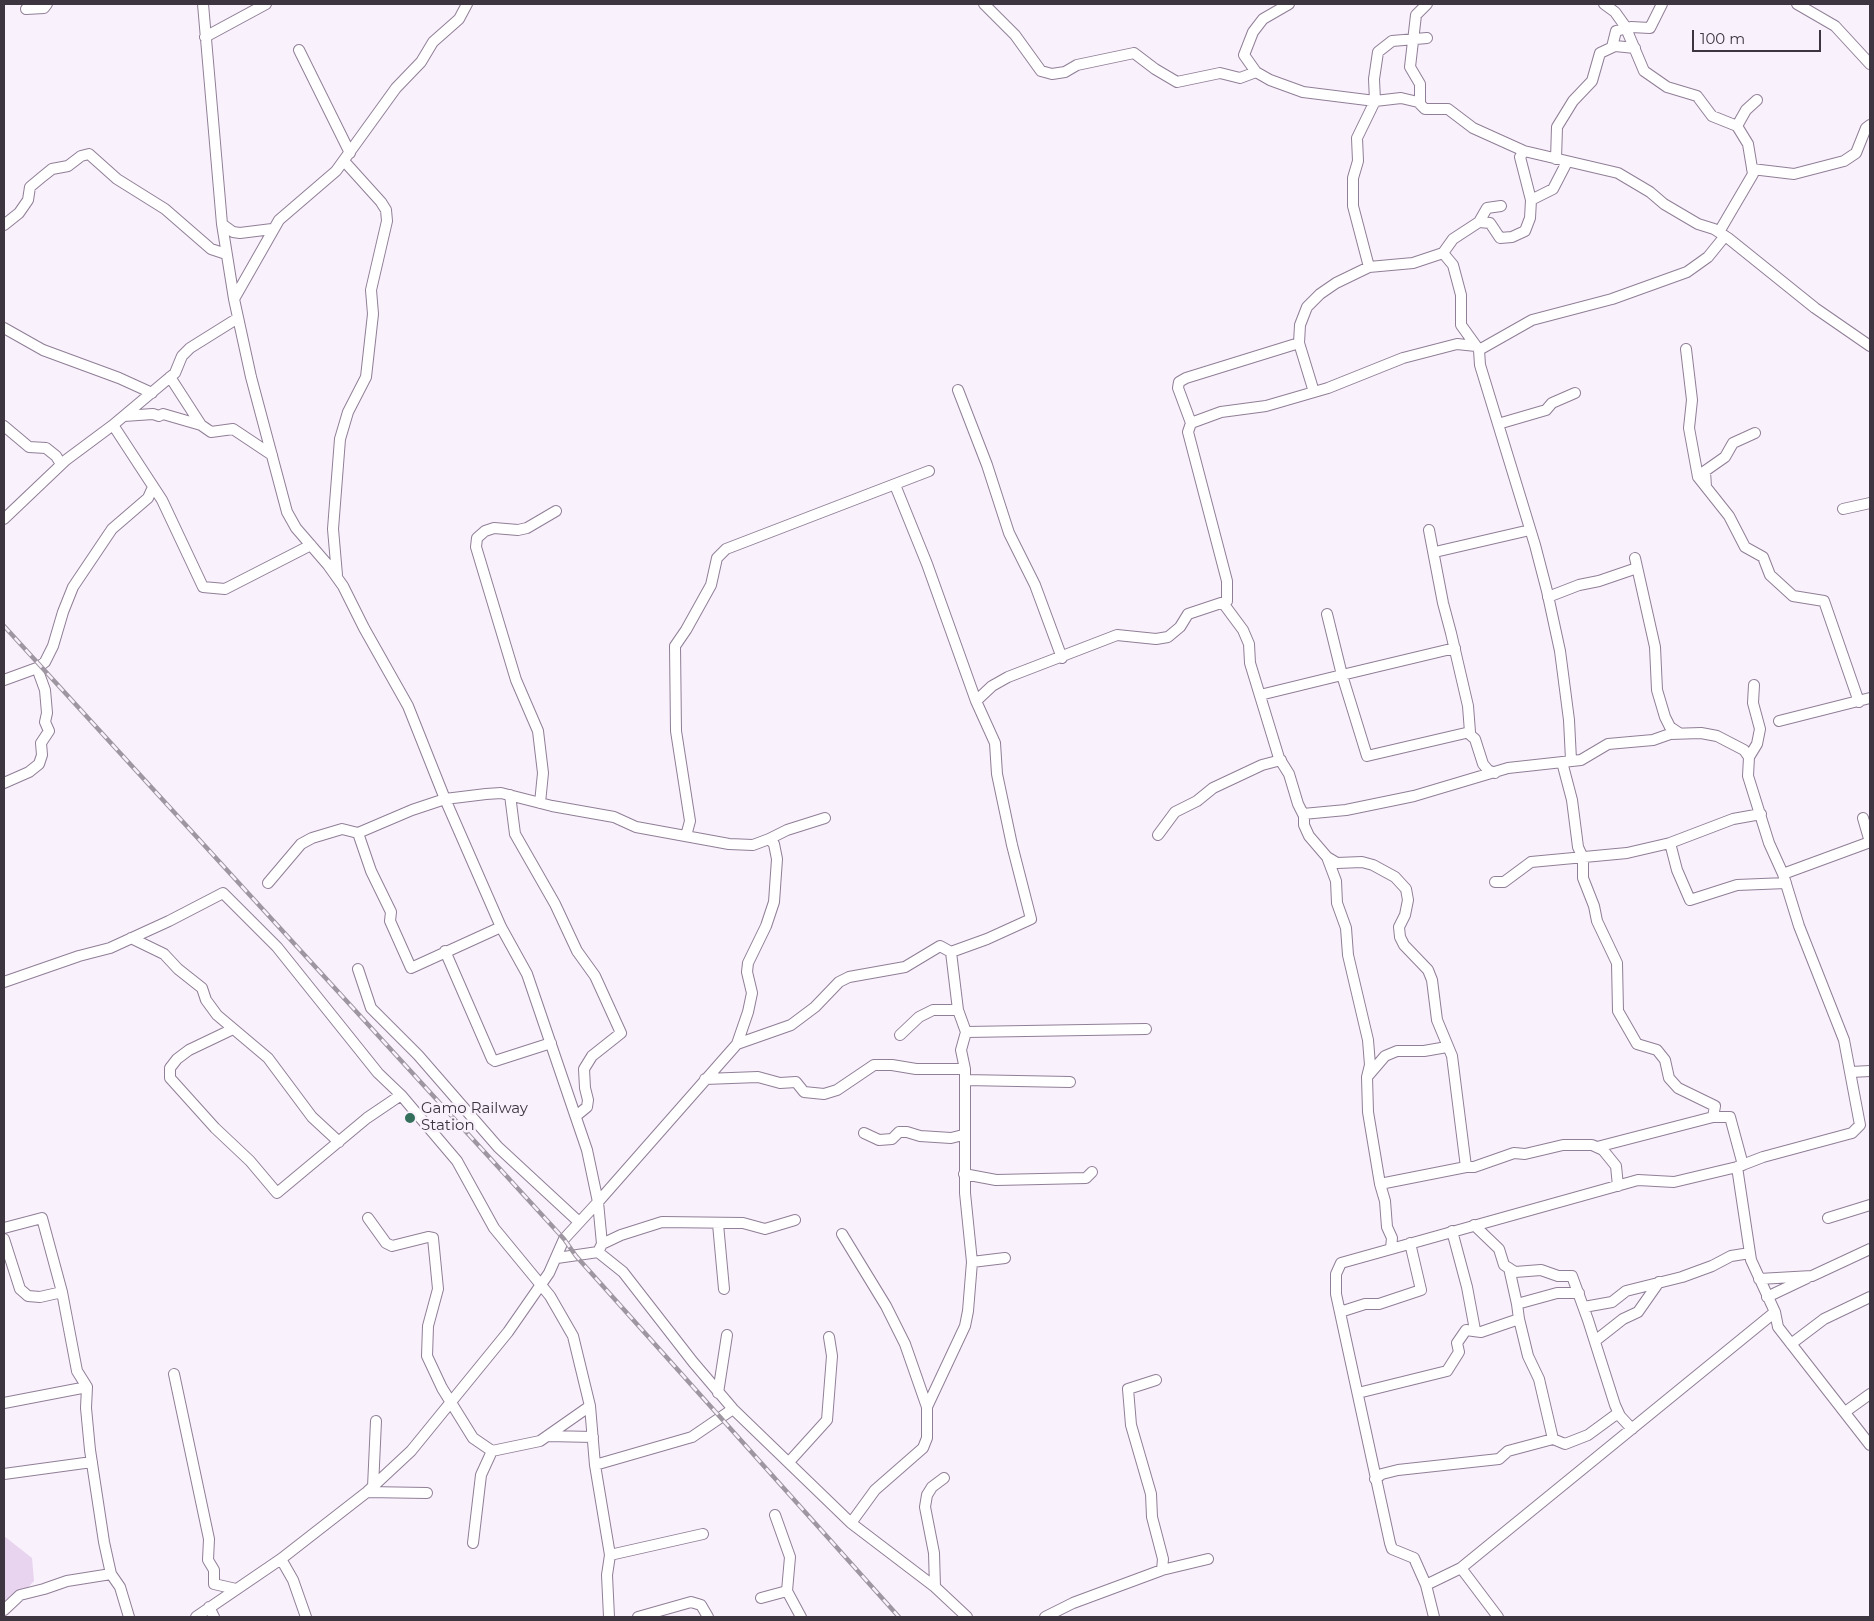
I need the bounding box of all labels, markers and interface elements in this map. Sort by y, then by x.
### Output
scale bar [1694,20,1823,52]
text: 100 m [1700,29,1745,48]
place label: Gamo Railway Station [421,1100,528,1135]
marker: Gamo Railway Station [403,1111,417,1125]

